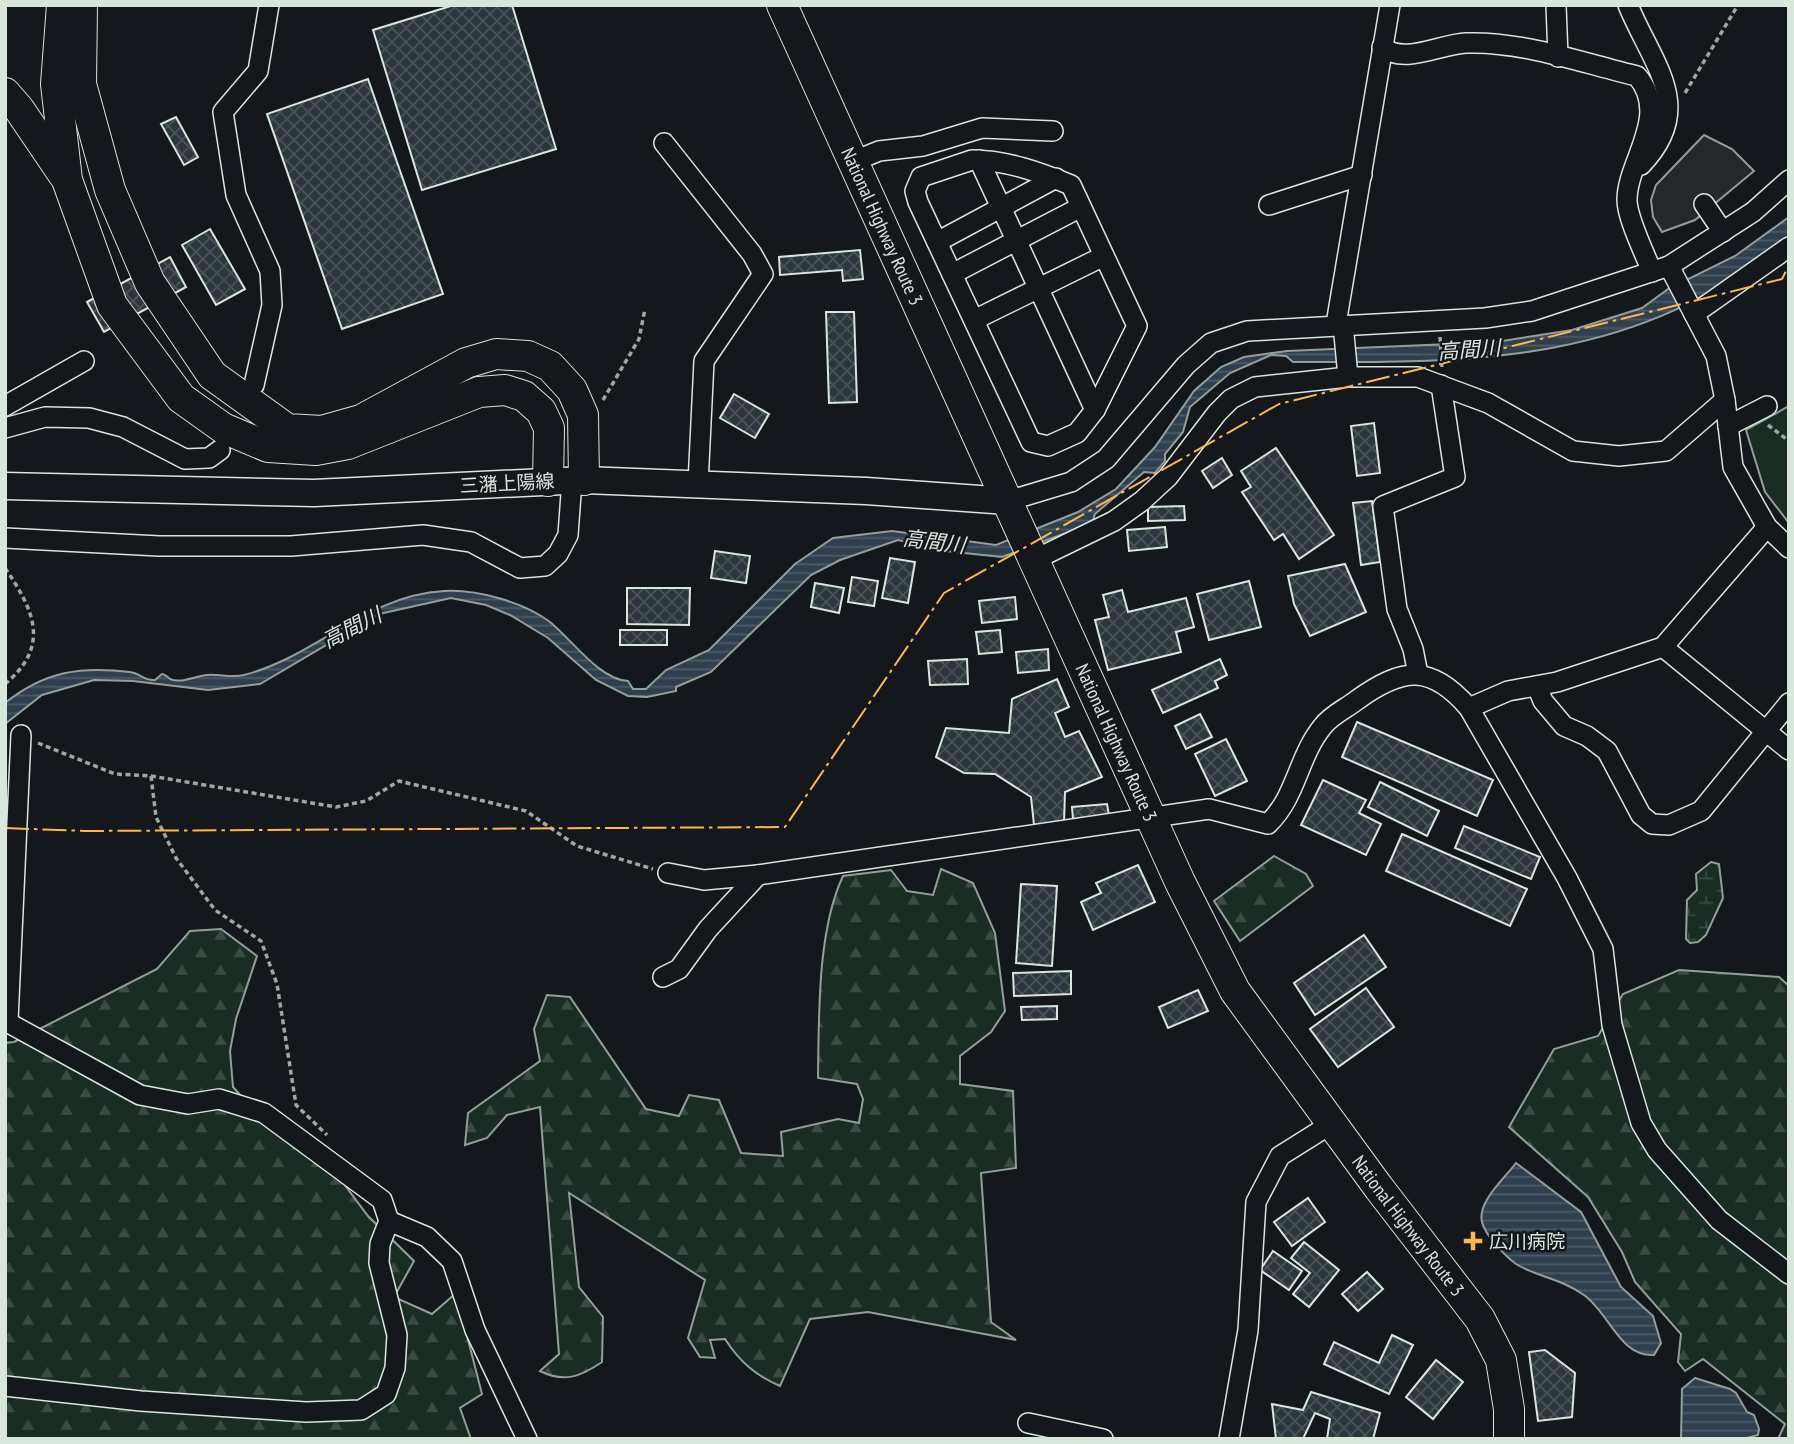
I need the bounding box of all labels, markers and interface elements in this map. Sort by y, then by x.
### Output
street label: National Highway Route 3 [836,144,929,309]
water label: 高間川 [1437,334,1503,365]
street label: 三潴上陽線 [459,469,555,497]
water label: 高間川 [901,524,969,559]
water label: 高間川 [318,600,388,654]
street label: National Highway Route 3 [1071,660,1163,825]
street label: National Highway Route 3 [1347,1151,1470,1301]
place label: 広川病院 [1489,1229,1565,1253]
marker: 広川病院 [1463,1231,1483,1251]

